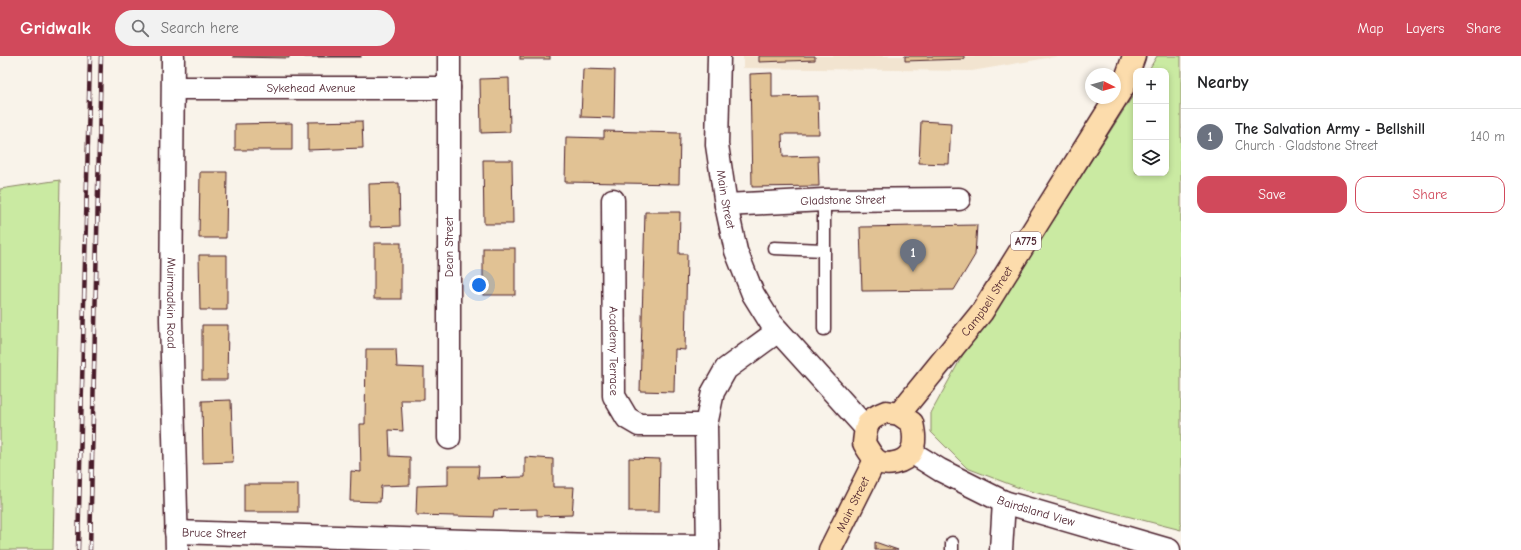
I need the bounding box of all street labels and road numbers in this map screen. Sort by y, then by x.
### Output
street label: Sykehead Avenue [266,81,356,95]
street label: Main Street [714,169,738,231]
street label: Gladstone Street [800,193,886,208]
street label: Dean Street [442,216,456,277]
road number: A775 [1011,232,1041,250]
street label: Muirmadkin Road [164,257,179,349]
street label: Campbell Street [958,263,1016,339]
street label: Academy Terrace [607,306,621,396]
street label: Main Street [833,474,873,534]
street label: Bairdsland View [995,493,1077,529]
street label: Bruce Street [182,525,247,541]

